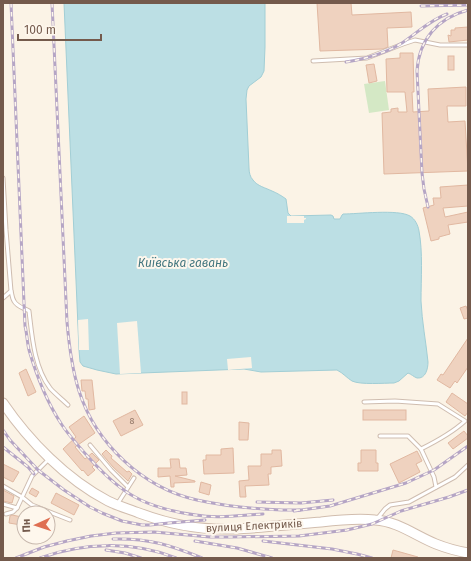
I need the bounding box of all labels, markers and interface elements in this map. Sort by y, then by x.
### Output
scale bar [18,16,101,42]
text: 100 m [24,23,56,37]
water label: Київська гавань [138,256,228,270]
house number: 8 [130,416,135,426]
north arrow [16,505,56,545]
street label: вулиця Електриків [205,517,303,535]
text: Пн [20,518,33,533]

